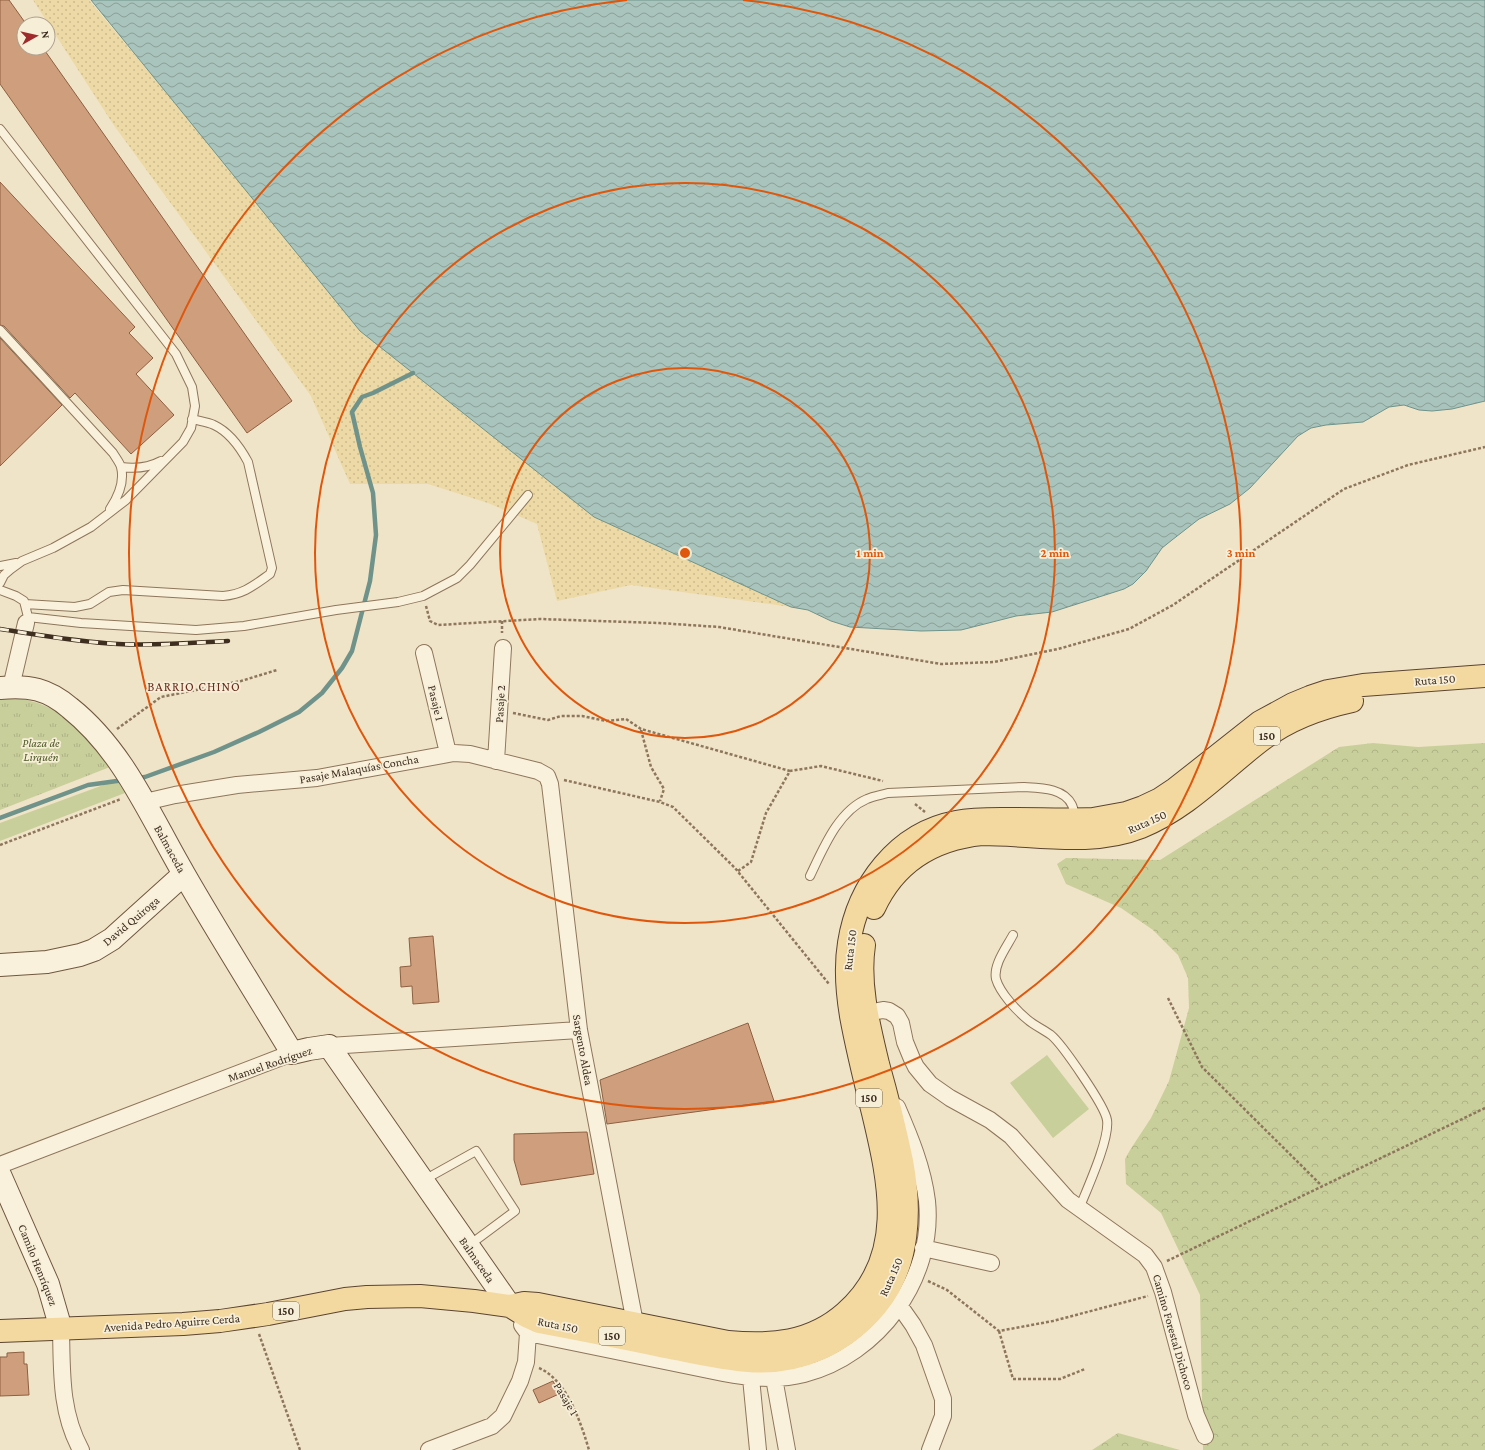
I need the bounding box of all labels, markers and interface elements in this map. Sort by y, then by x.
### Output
north arrow [16,16,56,56]
text: N [39,30,52,40]
centre of rings [678,546,692,560]
text: 1 min [856,546,884,560]
text: 2 min [1041,546,1070,560]
text: 3 min [1227,546,1255,560]
street label: Ruta 150 [1414,672,1456,688]
district label: BARRIO CHINO [147,679,241,694]
street label: Pasaje 1 [425,684,447,722]
street label: Pasaje 2 [492,684,508,723]
road number: 150 [1254,727,1280,745]
park label: Plaza de Lirquén [22,736,60,764]
street label: Pasaje Malaquías Concha [298,752,420,786]
street label: Ruta 150 [1125,807,1169,837]
street label: Balmaceda [151,823,189,876]
street label: David Quiroga [100,893,162,949]
street label: Ruta 150 [841,929,859,971]
street label: Sargento Aldea [570,1013,596,1087]
street label: Manuel Rodríguez [226,1043,314,1085]
road number: 150 [856,1089,882,1107]
street label: Camilo Henríquez [15,1222,61,1308]
street label: Balmaceda [456,1234,498,1286]
street label: Ruta 150 [876,1255,906,1299]
street label: Camino Forestal Dichoco [1150,1272,1196,1392]
road number: 150 [273,1302,299,1320]
street label: Avenida Pedro Aguirre Cerda [103,1311,241,1335]
street label: Ruta 150 [536,1314,580,1336]
road number: 150 [599,1327,625,1345]
street label: Pasaje 1 [551,1380,581,1418]

